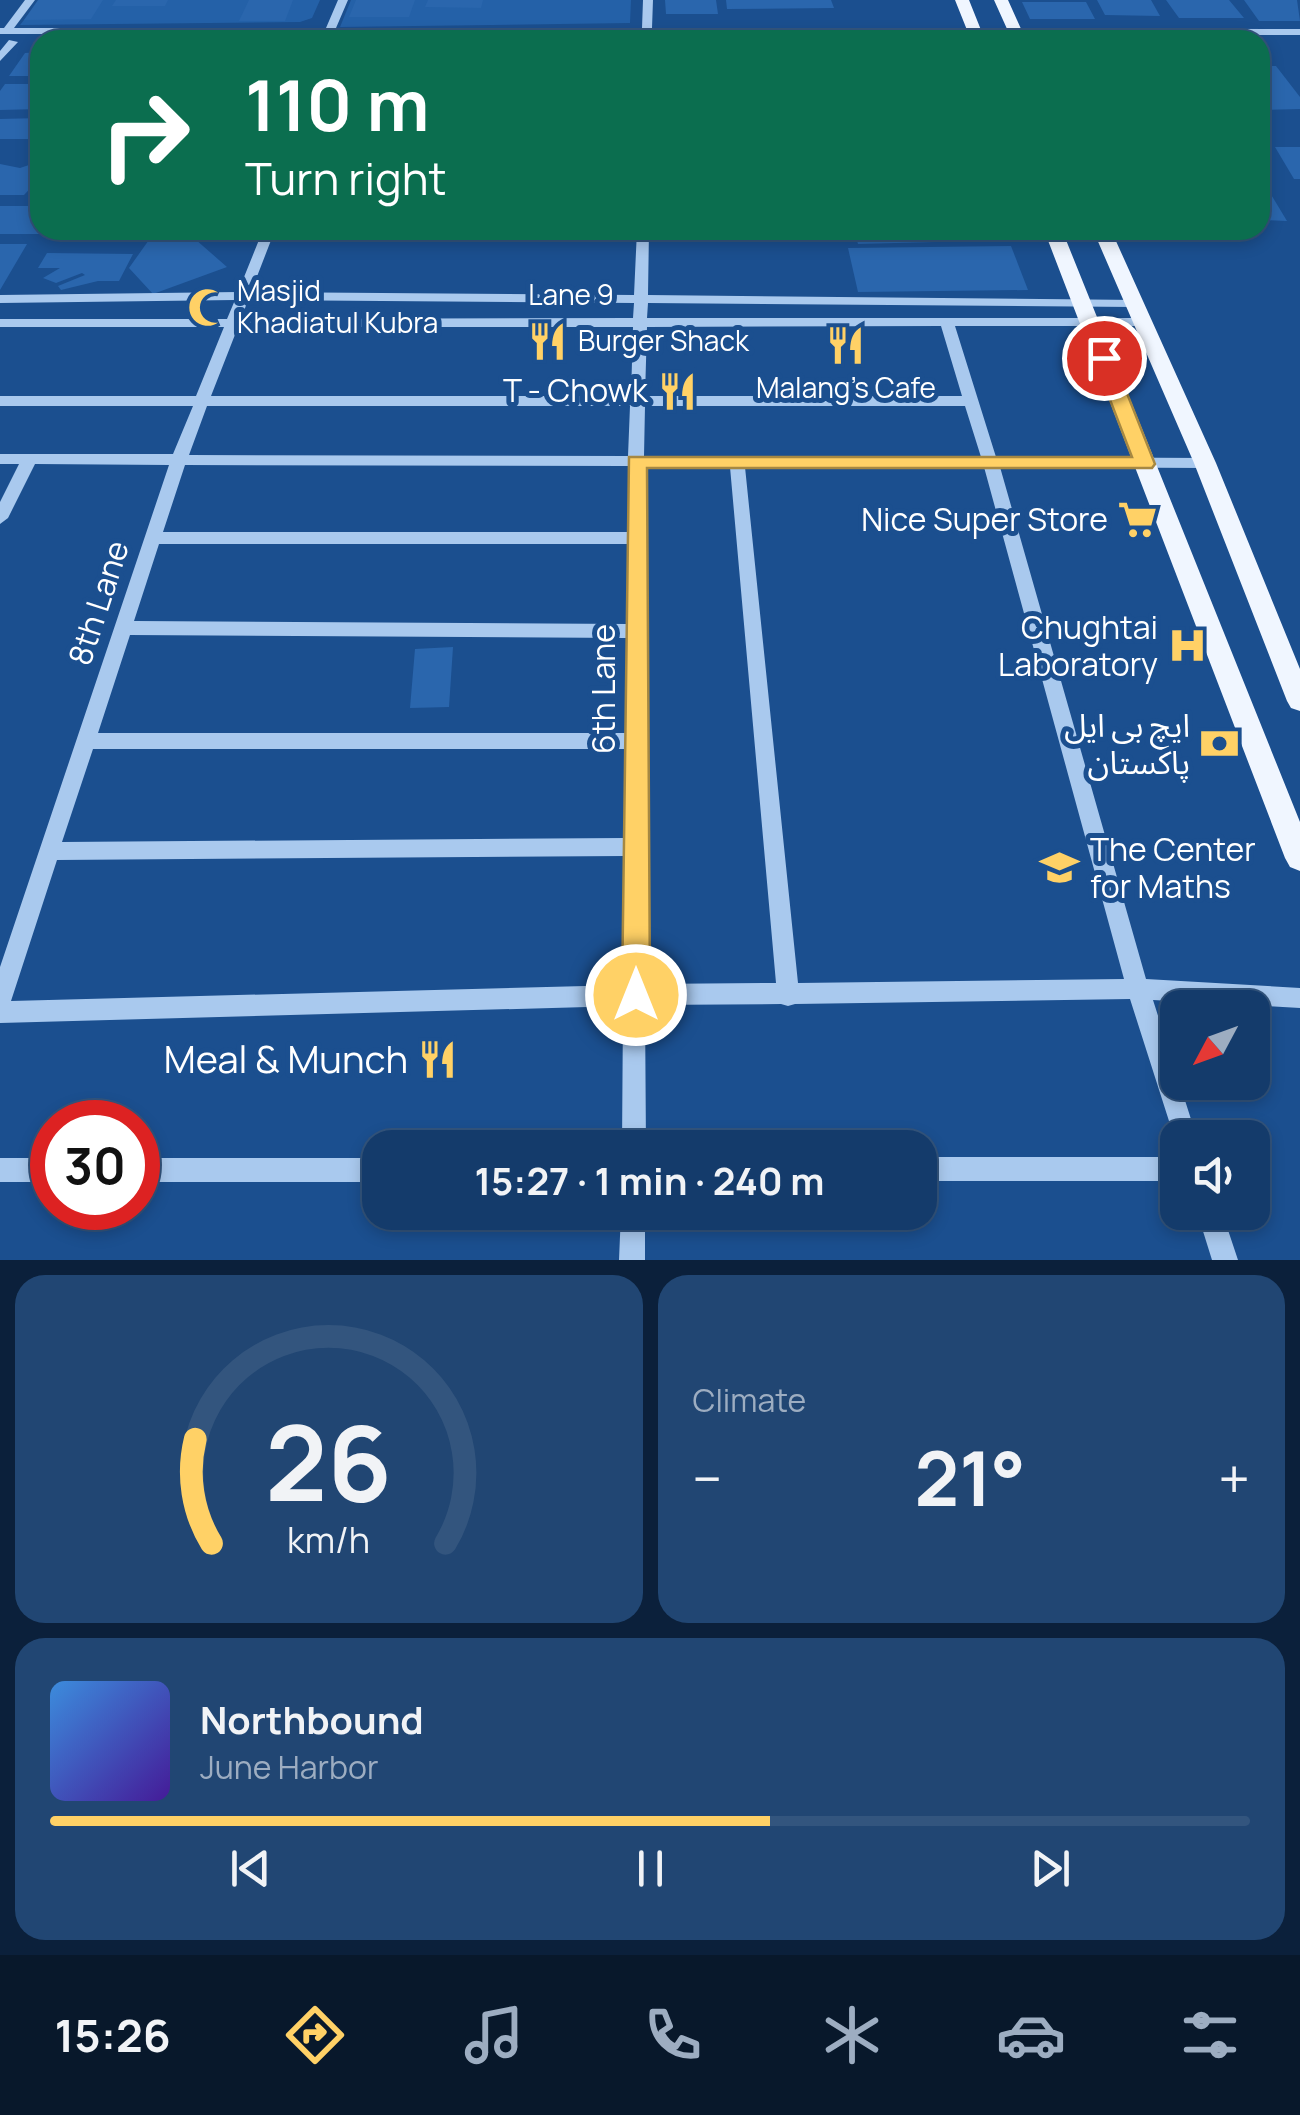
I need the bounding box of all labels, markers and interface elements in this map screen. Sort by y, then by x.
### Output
text: 110 m [245,56,429,152]
icon: right [80,70,210,200]
text: Turn right [245,147,446,209]
place label: Masjid Khadiatul Kubra [237,271,438,341]
street label: Lane 9 [528,275,614,313]
mosque icon: Masjid Khadiatul Kubra [186,286,228,328]
pin [1062,316,1147,401]
restaurant icon: Burger Shack [527,320,569,362]
place label: Burger Shack [578,321,750,359]
restaurant icon: Malang's Cafe [825,324,867,366]
icon: arrive [1077,331,1132,386]
place label: T - Chowk [503,368,649,412]
place label: Malang's Cafe [756,368,936,406]
restaurant icon: T - Chowk [657,370,699,412]
place label: Nice Super Store [861,497,1108,541]
supermarket icon: Nice Super Store [1117,499,1159,541]
street label: 8th Lane [57,535,139,671]
place label: Chughtai Laboratory [998,605,1158,686]
street label: 6th Lane [581,624,625,754]
hospital icon: Chughtai Laboratory [1167,625,1209,667]
place label: ایچ بی ایل پاکستان [1064,703,1190,784]
bank icon: ایچ بی ایل پاکستان [1199,723,1241,765]
place label: The Center for Maths [1090,827,1256,908]
school or university icon: The Center for Maths [1039,847,1081,889]
position arrow [584,943,688,1047]
north arrow [1160,990,1270,1100]
map controls [1160,990,1270,1230]
place label: Meal & Munch [164,1032,408,1084]
restaurant icon: Meal & Munch [417,1039,459,1081]
speed limit sign: 30 [30,1100,160,1230]
button: sound [1160,1120,1270,1230]
text: 15:27 · 1 min · 240 m [474,1154,825,1206]
text: Climate [693,1378,806,1422]
text: 26 [265,1390,392,1532]
text: 21° [915,1426,1026,1529]
text: − [693,1440,722,1516]
text: + [1218,1440,1250,1516]
text: km/h [287,1515,370,1564]
text: Northbound [200,1693,424,1745]
text: June Harbor [200,1745,378,1789]
icon: previous [223,1841,278,1896]
icon: pause [623,1841,678,1896]
icon: next [1023,1841,1078,1896]
icon: directions [280,2000,350,2070]
icon: music [459,2000,529,2070]
icon: phone [638,2000,708,2070]
icon: climate [817,2000,887,2070]
icon: car [996,2000,1066,2070]
icon: filters [1175,2000,1245,2070]
text: 15:26 [55,2004,171,2066]

